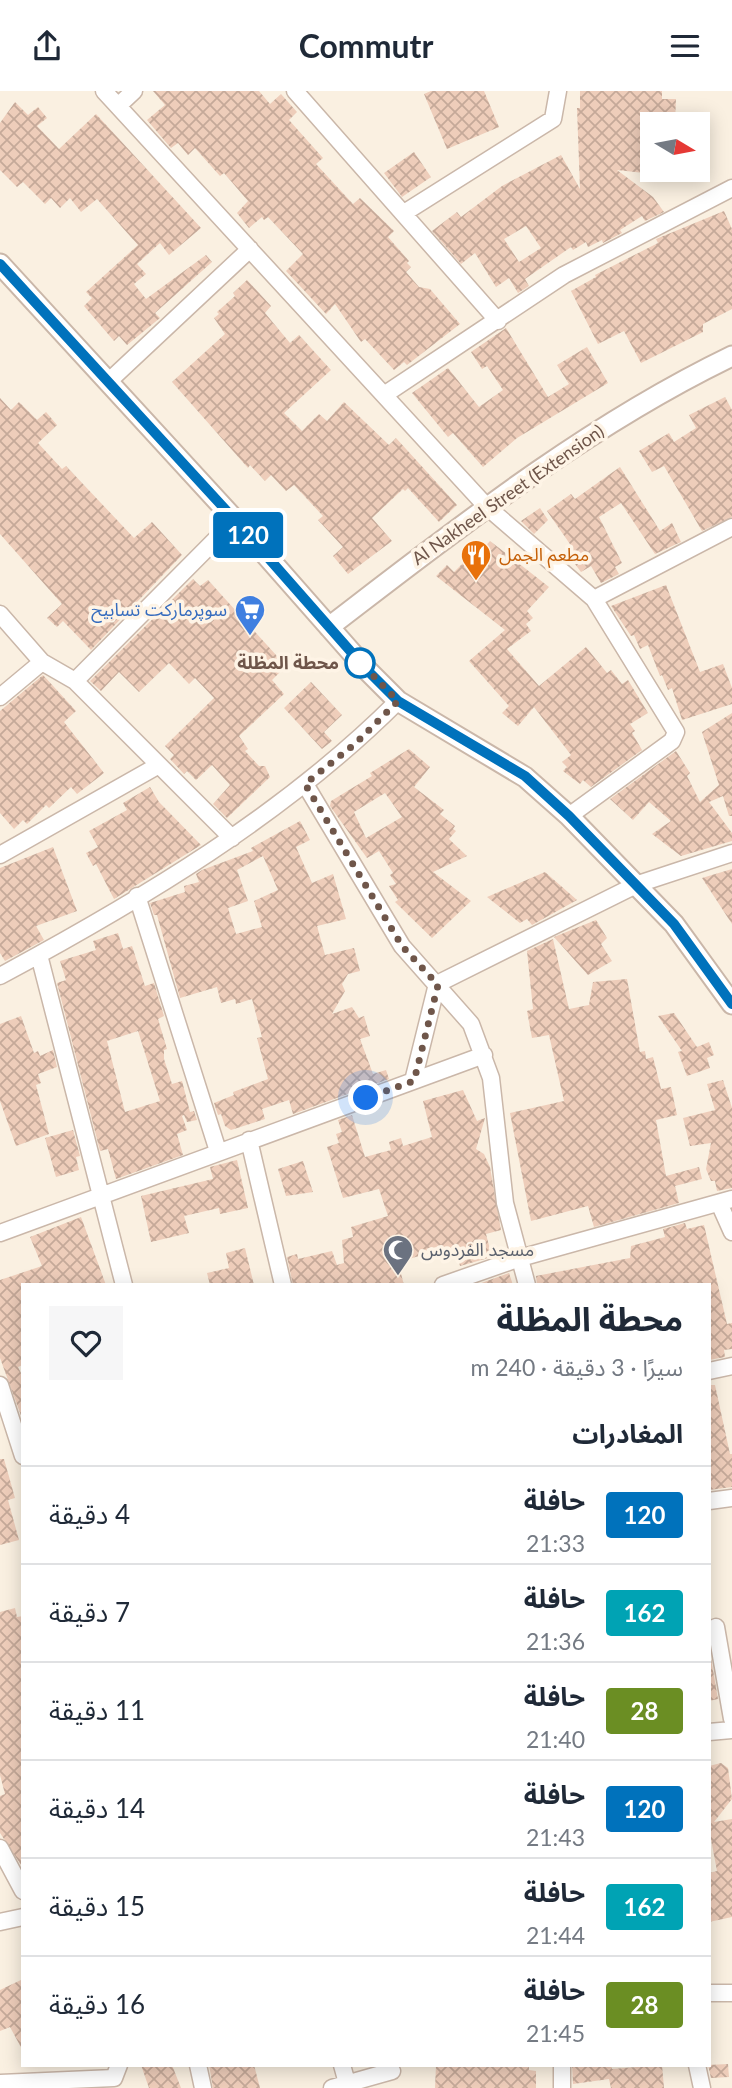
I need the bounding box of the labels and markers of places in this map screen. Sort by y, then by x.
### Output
restaurant icon: مطعم الجمل [459,538,493,582]
place label: مطعم الجمل [499,543,589,568]
supermarket icon: سوپرمارکت تسابيح [233,593,267,637]
place label: سوپرمارکت تسابيح [91,598,227,623]
marker: محطة المظلة [345,648,375,678]
place label: محطة المظلة [237,651,339,673]
mosque icon: مسجد الفردوس [381,1233,415,1277]
place label: مسجد الفردوس [421,1238,534,1261]

